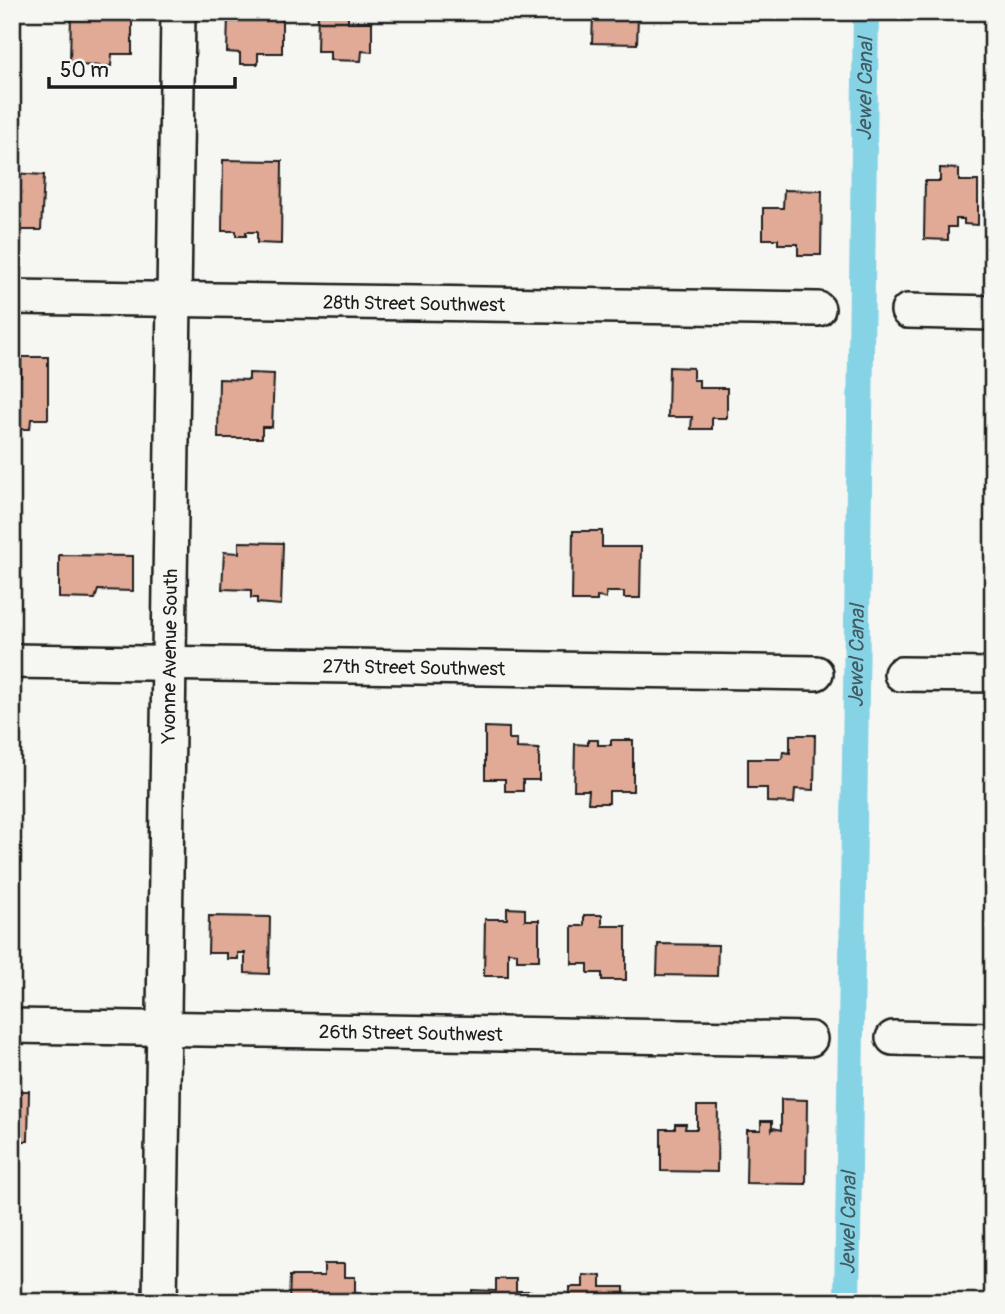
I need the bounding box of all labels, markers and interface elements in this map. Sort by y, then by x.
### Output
water label: Jewel Canal [851,35,880,141]
scale bar [49,46,234,90]
text: 50 m [60,57,109,84]
street label: 28th Street Southwest [323,291,506,317]
street label: Yvonne Avenue South [157,568,183,745]
water label: Jewel Canal [843,602,871,708]
street label: 27th Street Southwest [322,655,506,681]
street label: 26th Street Southwest [319,1020,503,1047]
water label: Jewel Canal [834,1169,863,1275]

